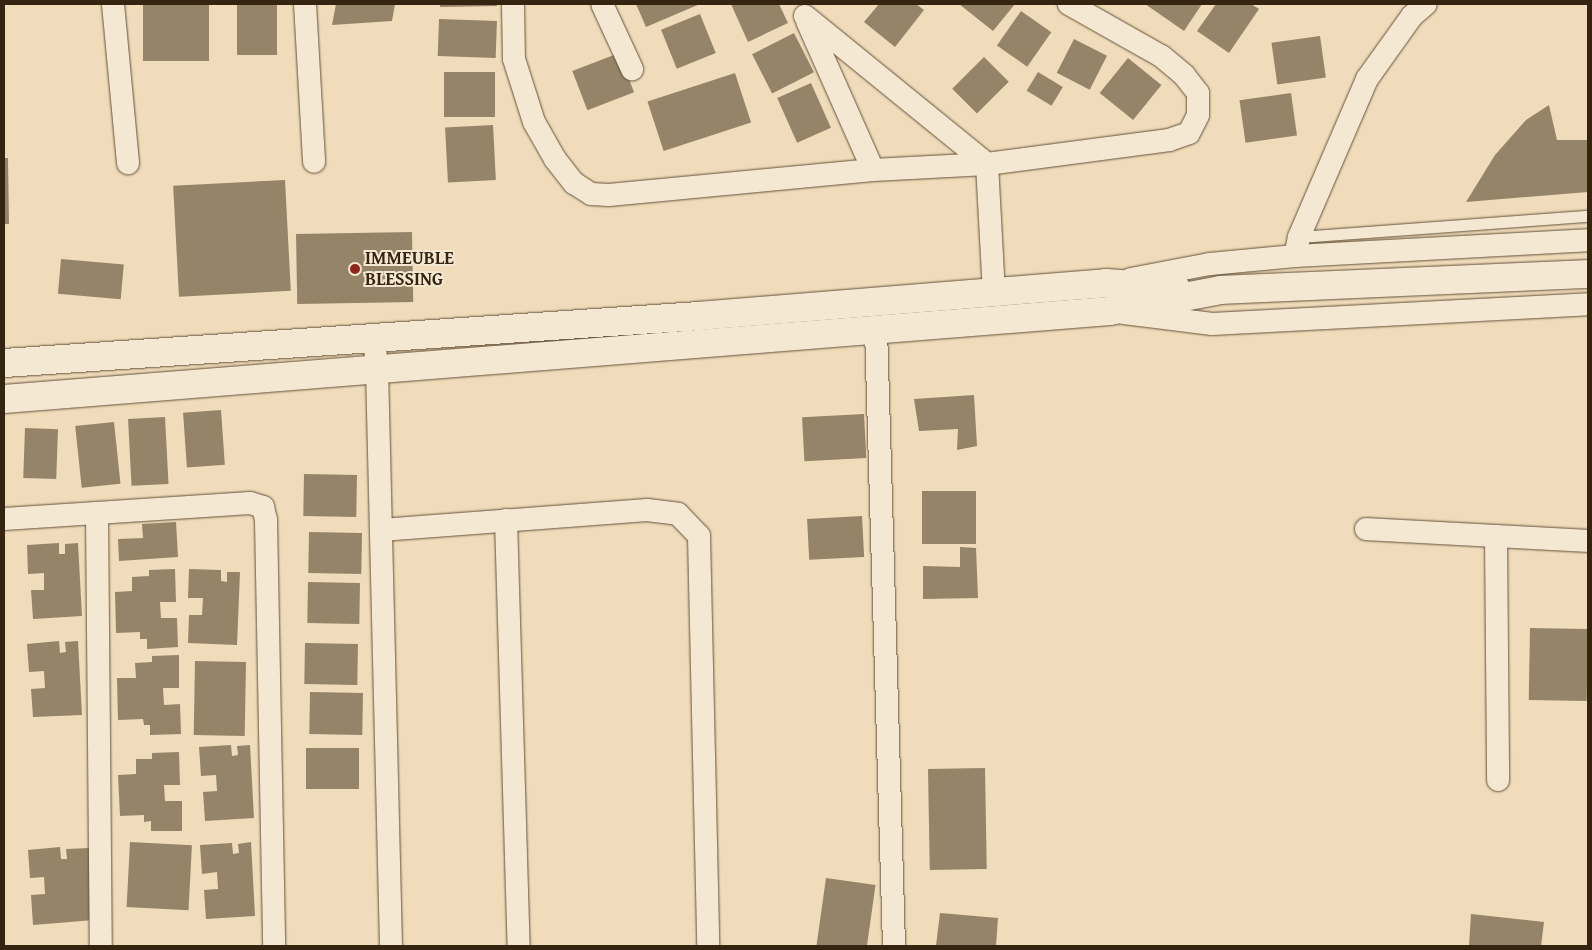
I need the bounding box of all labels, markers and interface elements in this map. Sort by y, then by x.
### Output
place label: IMMEUBLE BLESSING [365,248,454,290]
marker: IMMEUBLE BLESSING [349,263,361,275]

